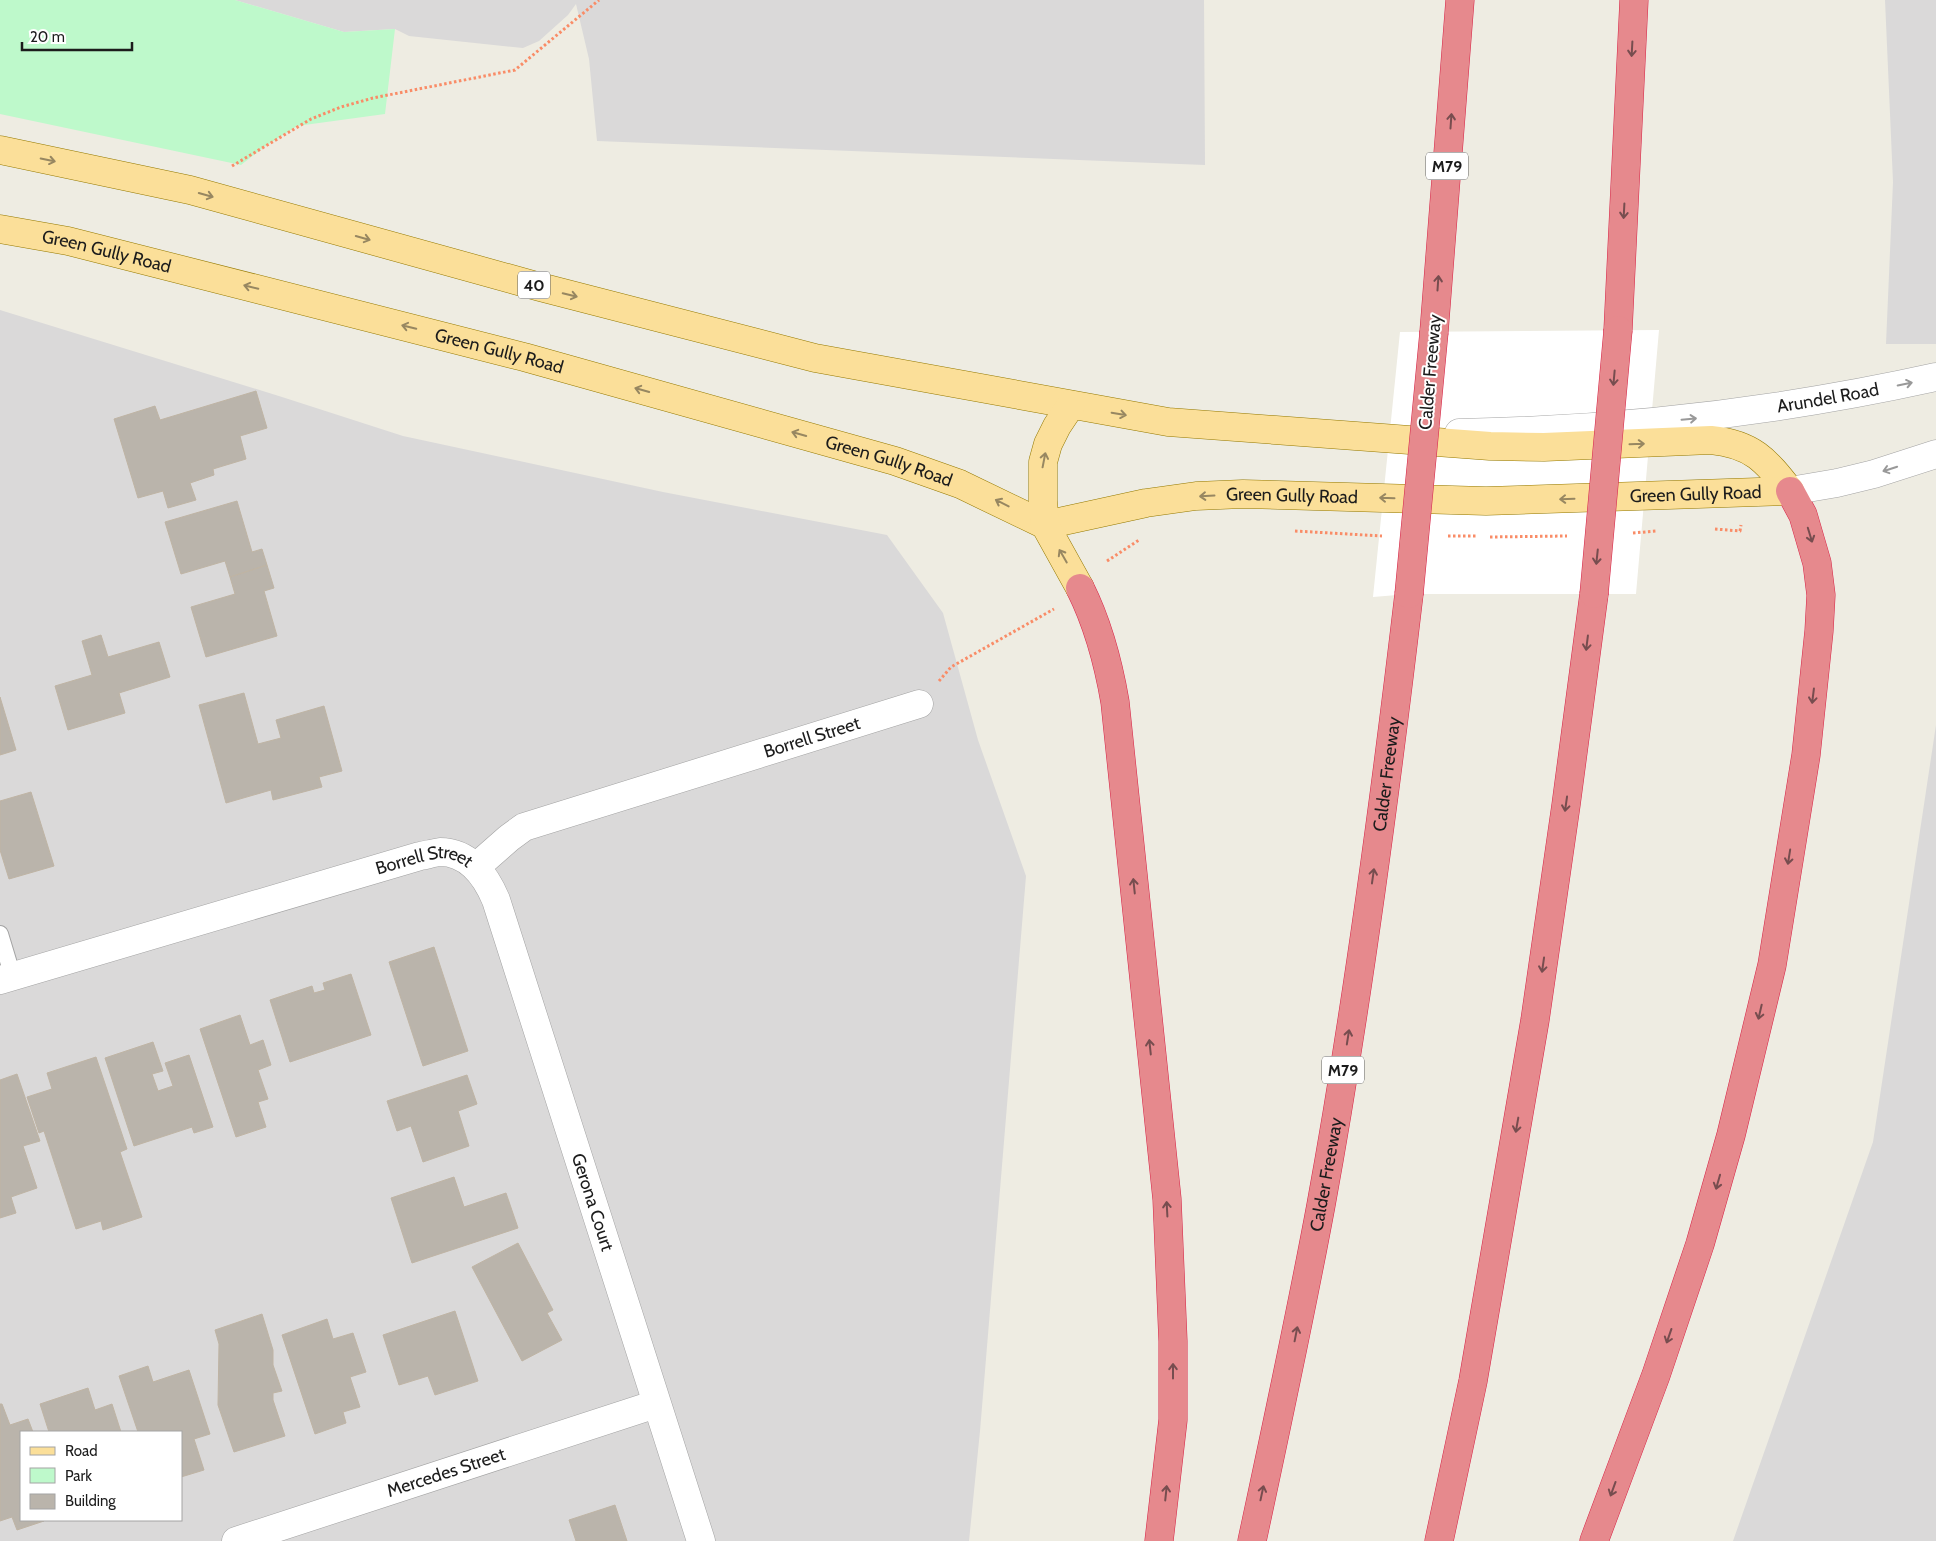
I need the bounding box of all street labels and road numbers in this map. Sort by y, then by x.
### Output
road number: M79 [1426,153,1468,180]
street label: Green Gully Road [40,226,173,278]
road number: 40 [518,272,550,298]
street label: Calder Freeway [1414,313,1446,431]
street label: Green Gully Road [433,324,566,379]
street label: Arundel Road [1776,378,1881,417]
street label: Green Gully Road [823,431,955,491]
street label: Green Gully Road [1629,481,1762,507]
street label: Green Gully Road [1225,483,1358,508]
street label: Borrell Street [761,712,863,763]
street label: Calder Freeway [1368,715,1405,833]
street label: Borrell Street [373,841,478,880]
road number: M79 [1322,1056,1364,1084]
street label: Calder Freeway [1305,1116,1347,1234]
street label: Gerona Court [567,1151,619,1254]
street label: Mercedes Street [384,1443,508,1502]

